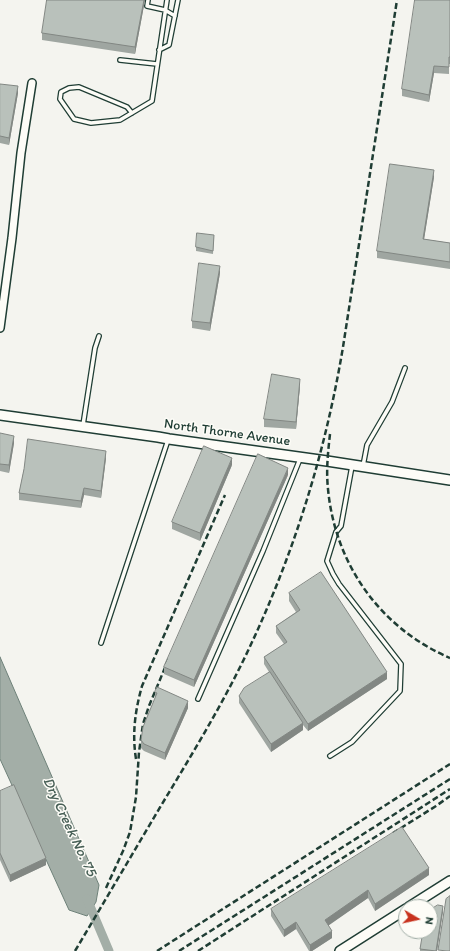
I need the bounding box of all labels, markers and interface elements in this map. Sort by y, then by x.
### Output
street label: North Thorne Avenue [163,416,291,450]
water label: Dry Creek No. 75 [38,775,100,879]
north arrow [398,899,438,939]
text: N [422,916,436,925]

